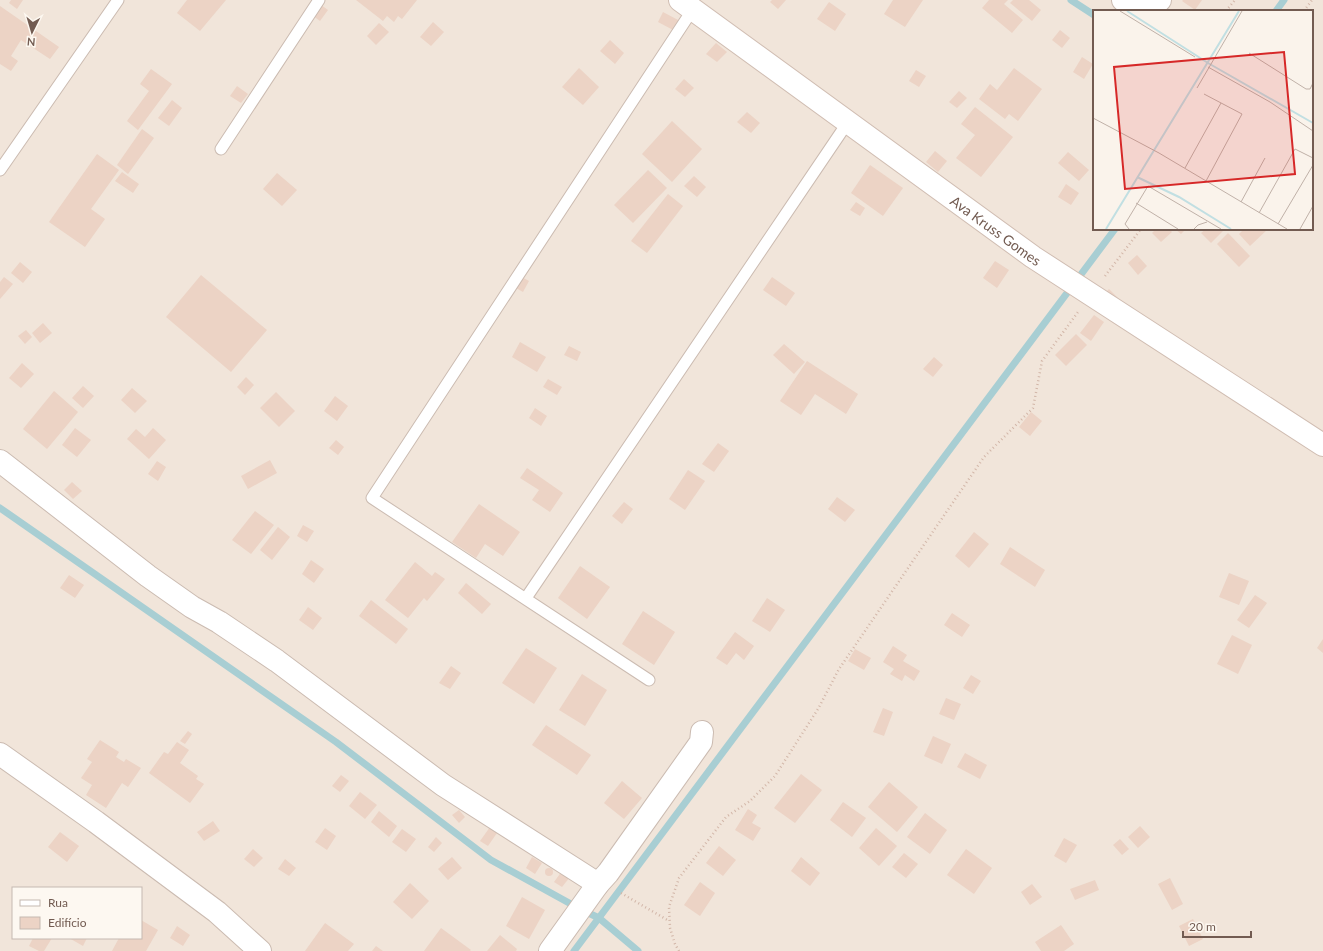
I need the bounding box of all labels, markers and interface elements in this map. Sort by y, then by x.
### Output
inset map [1093,10,1313,230]
north arrow [12,12,52,52]
text: N [26,36,36,49]
street label: Ava Kruss Gomes [948,192,1044,269]
legend [12,887,142,939]
text: Rua [48,895,68,910]
scale bar [1183,913,1251,939]
text: Edifício [48,915,87,930]
text: 20 m [1189,919,1216,934]

